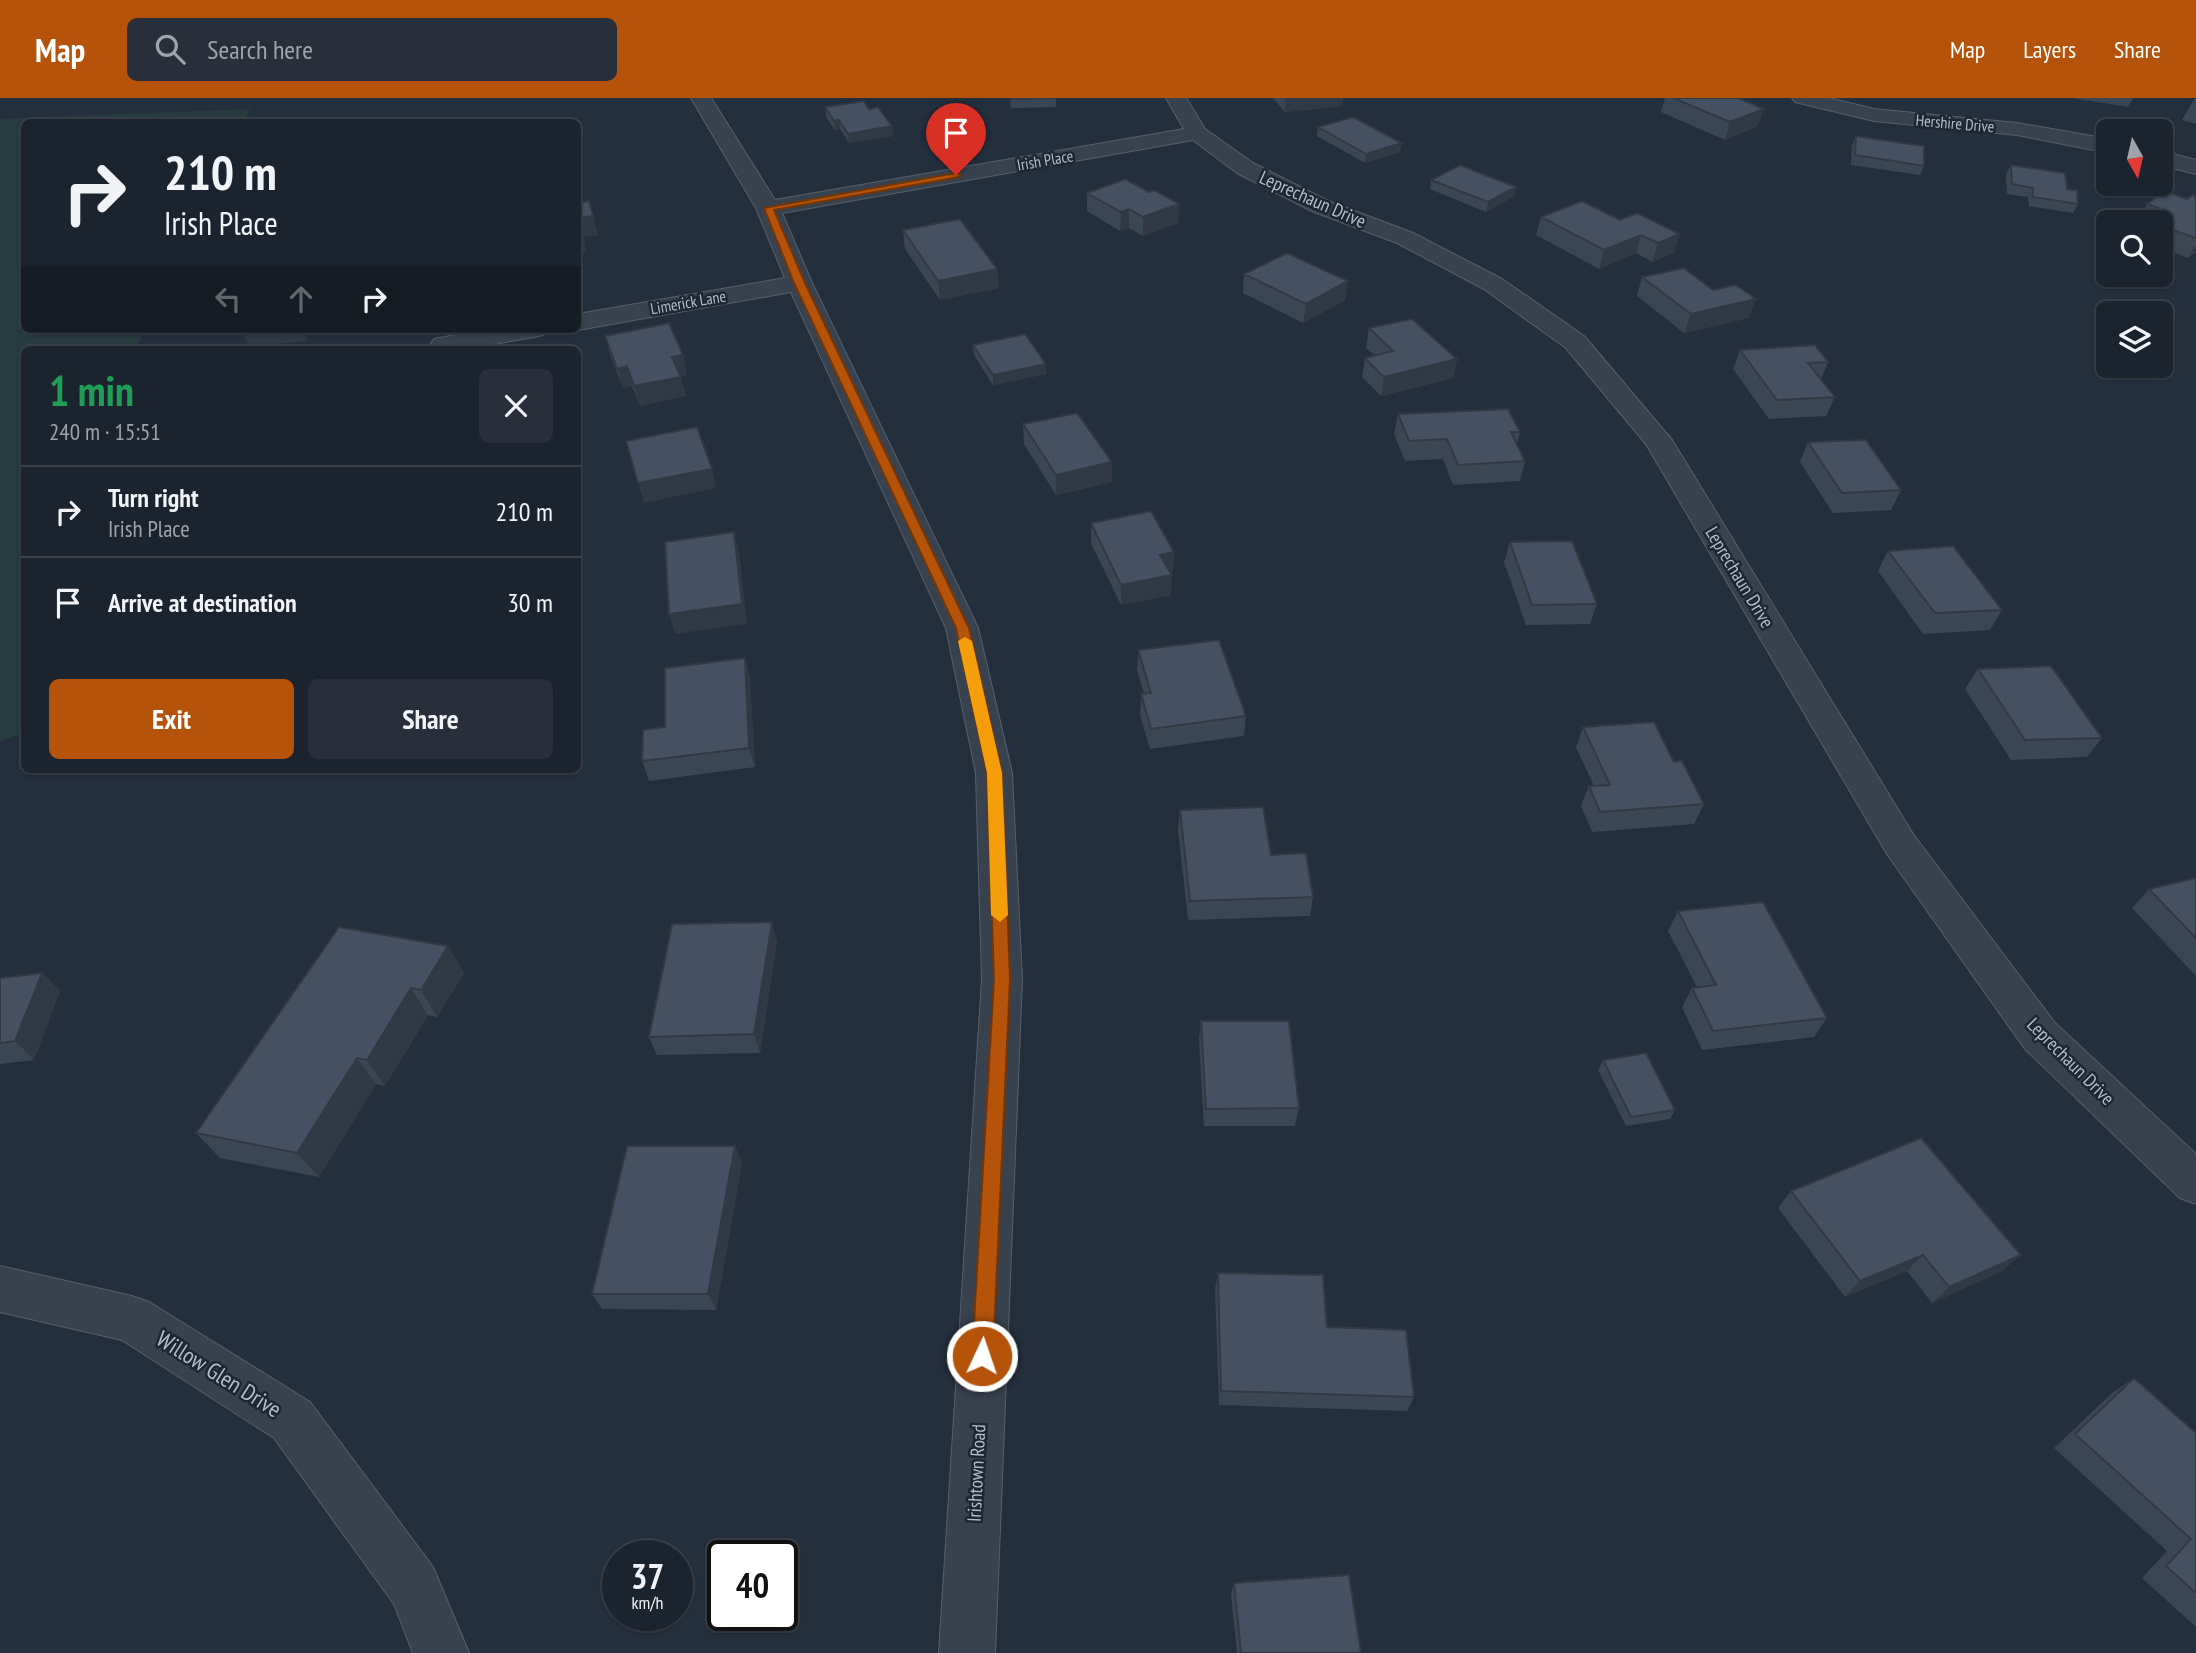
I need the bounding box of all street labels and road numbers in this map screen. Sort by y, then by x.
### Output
street label: Hershire Drive [1915,110,1995,136]
street label: Irish Place [1015,145,1075,175]
street label: Leprechaun Drive [1256,165,1370,233]
street label: Limerick Lane [649,286,727,318]
street label: Leprechaun Drive [1700,522,1780,632]
street label: Leprechaun Drive [2022,1012,2120,1110]
street label: Willow Glen Drive [151,1324,287,1423]
street label: Irishtown Road [961,1424,991,1522]

